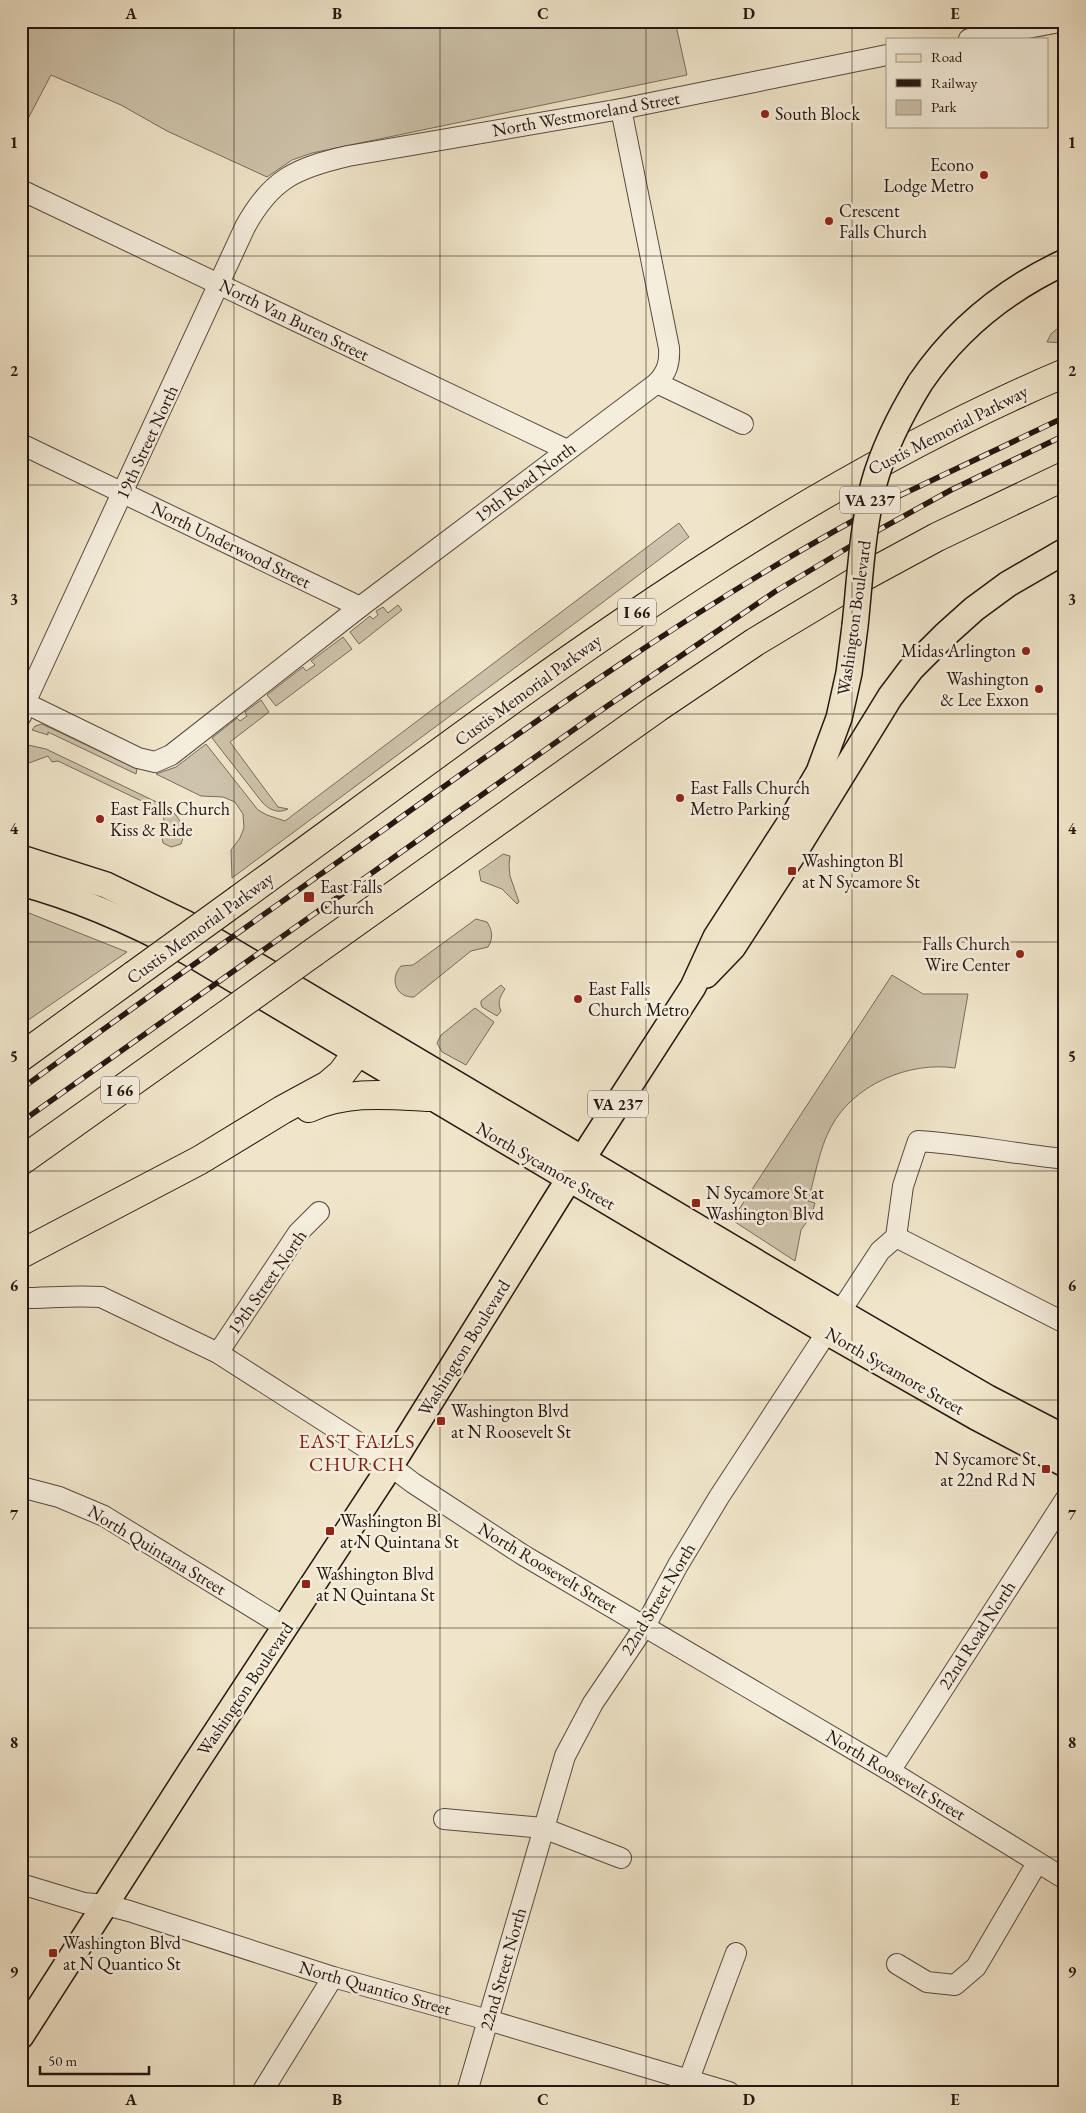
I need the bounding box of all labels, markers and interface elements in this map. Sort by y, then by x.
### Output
text: A [124,3,137,24]
text: B [332,3,342,24]
text: C [537,3,549,24]
text: D [743,3,755,24]
text: E [950,3,960,24]
legend [886,38,1048,128]
text: Road [931,47,963,66]
text: Railway [931,73,978,92]
street label: North Westmoreland Street [490,86,682,141]
text: Park [931,97,958,116]
place label: South Block [775,102,860,125]
marker: South Block [759,108,771,120]
text: 1 [10,132,18,153]
text: 1 [1068,132,1076,153]
place label: Econo Lodge Metro [884,153,974,197]
marker: Econo Lodge Metro [978,169,990,181]
place label: Crescent Falls Church [839,199,927,243]
marker: Crescent Falls Church [823,215,835,227]
street label: North Van Buren Street [215,273,373,366]
text: 2 [10,360,19,381]
text: 2 [1068,360,1077,381]
street label: Custis Memorial Parkway [864,379,1032,480]
street label: 19th Street North [110,381,183,502]
street label: 19th Road North [469,436,580,527]
road number: VA 237 [840,486,900,514]
street label: North Underwood Street [148,496,315,593]
street label: Washington Boulevard [831,538,876,697]
text: 3 [10,589,18,610]
text: 3 [1068,589,1076,610]
road number: I 66 [618,598,656,626]
street label: Custis Memorial Parkway [450,628,606,751]
place label: Midas Arlington [901,639,1016,662]
marker: Midas Arlington [1020,645,1032,657]
place label: Washington & Lee Exxon [940,667,1029,711]
marker: Washington & Lee Exxon [1033,683,1045,695]
place label: East Falls Church Metro Parking [690,776,810,820]
marker: East Falls Church Metro Parking [674,792,686,804]
place label: East Falls Church Kiss & Ride [110,797,230,841]
marker: East Falls Church Kiss & Ride [94,813,106,825]
text: 4 [10,818,19,839]
text: 4 [1068,818,1077,839]
place label: Washington Bl at N Sycamore St [802,849,920,893]
marker: Washington Bl at N Sycamore St [786,865,798,877]
street label: Custis Memorial Parkway [122,866,278,989]
place label: East Falls Church [320,875,382,919]
marker: East Falls Church [302,890,316,904]
place label: Falls Church Wire Center [922,932,1010,976]
marker: Falls Church Wire Center [1014,948,1026,960]
place label: East Falls Church Metro [588,977,689,1021]
marker: East Falls Church Metro [572,993,584,1005]
text: 5 [10,1046,18,1067]
text: 5 [1068,1046,1076,1067]
road number: I 66 [101,1076,139,1104]
road number: VA 237 [588,1090,648,1118]
street label: North Sycamore Street [473,1116,620,1215]
place label: N Sycamore St at Washington Blvd [706,1181,825,1225]
marker: N Sycamore St at Washington Blvd [690,1197,702,1209]
street label: 19th Street North [222,1225,311,1339]
street label: Washington Boulevard [412,1274,515,1420]
text: 6 [10,1275,19,1296]
text: 6 [1068,1275,1077,1296]
street label: North Sycamore Street [822,1321,969,1420]
place label: Washington Blvd at N Roosevelt St [451,1399,571,1443]
marker: Washington Blvd at N Roosevelt St [435,1415,447,1427]
district label: EAST FALLS CHURCH [298,1428,416,1477]
place label: N Sycamore St at 22nd Rd N [935,1447,1037,1491]
marker: N Sycamore St at 22nd Rd N [1040,1463,1052,1475]
street label: North Quintana Street [84,1499,231,1600]
text: 7 [10,1504,19,1525]
text: 7 [1068,1504,1077,1525]
place label: Washington Bl at N Quintana St [340,1509,459,1553]
street label: North Roosevelt Street [474,1517,623,1618]
marker: Washington Bl at N Quintana St [324,1525,336,1537]
street label: 22nd Street North [615,1538,700,1659]
place label: Washington Blvd at N Quintana St [316,1562,435,1606]
street label: 22nd Road North [933,1576,1020,1693]
marker: Washington Blvd at N Quintana St [300,1578,312,1590]
street label: Washington Boulevard [191,1617,298,1760]
street label: North Roosevelt Street [822,1724,971,1825]
text: 8 [10,1732,18,1753]
text: 8 [1068,1732,1076,1753]
street label: 22nd Street North [474,1905,531,2033]
place label: Washington Blvd at N Quantico St [63,1931,182,1975]
marker: Washington Blvd at N Quantico St [47,1947,59,1959]
street label: North Quantico Street [297,1955,454,2020]
text: 9 [10,1961,19,1982]
text: 9 [1068,1961,1077,1982]
scale bar [40,2043,149,2075]
text: 50 m [48,2051,77,2070]
text: A [124,2089,137,2110]
text: B [332,2089,342,2110]
text: C [537,2089,549,2110]
text: D [743,2089,755,2110]
text: E [950,2089,960,2110]

